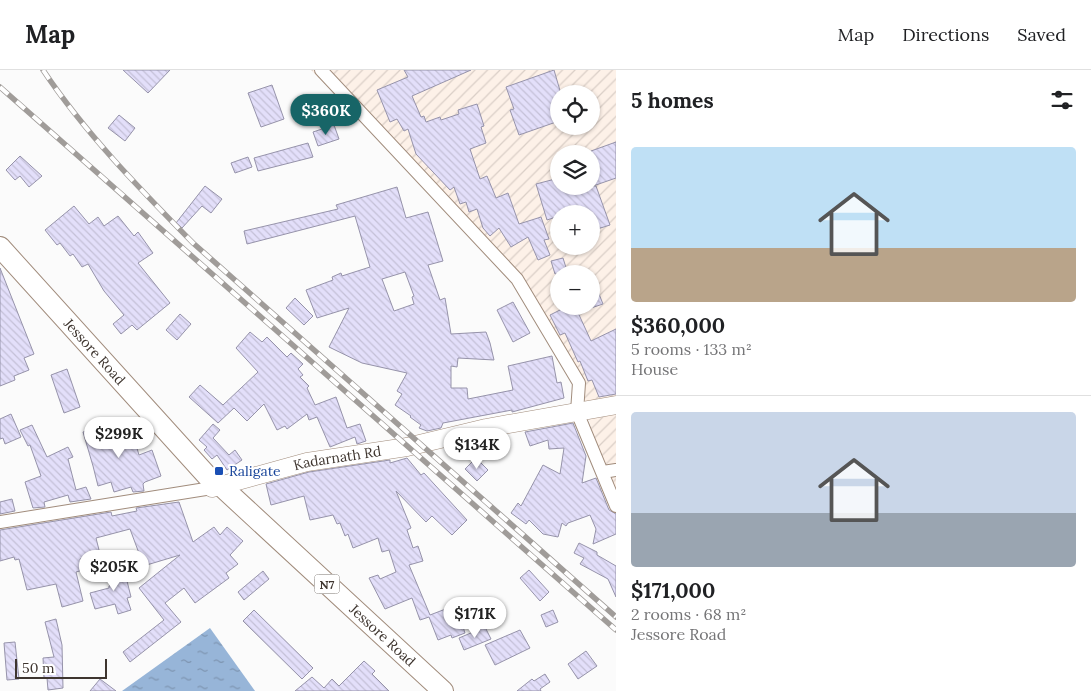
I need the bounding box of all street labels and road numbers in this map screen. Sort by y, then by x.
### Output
street label: Jessore Road [59,314,129,389]
street label: Kadarnath Rd [291,442,382,474]
road number: N7 [314,574,340,594]
street label: Jessore Road [345,600,419,670]

